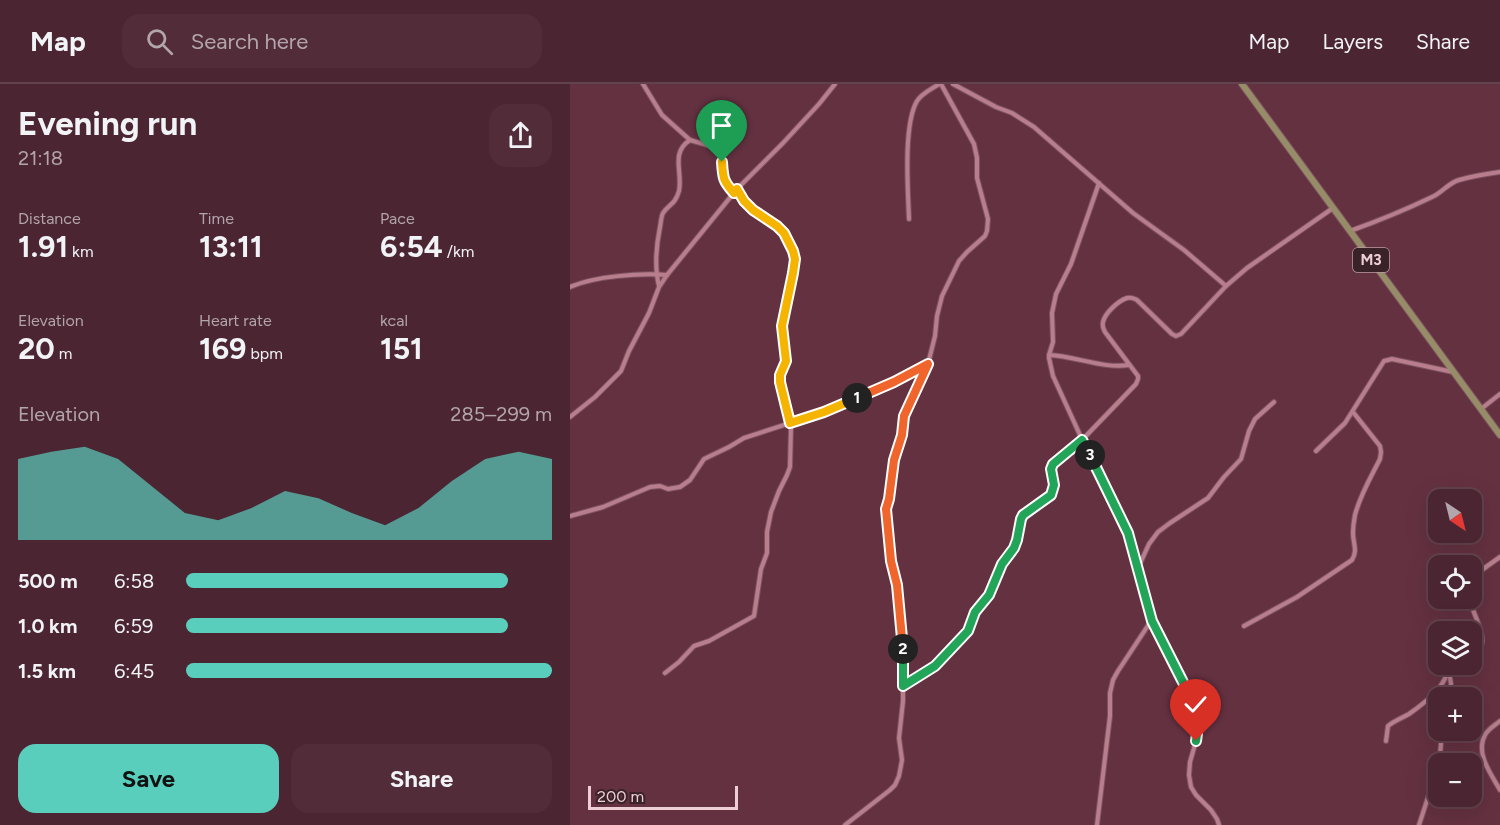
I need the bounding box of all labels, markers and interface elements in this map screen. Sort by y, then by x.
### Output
search box [122,14,542,68]
text: Map [30,24,86,58]
icon: search [143,25,176,58]
text: Search here [191,28,308,55]
text: Map [1249,29,1289,54]
text: Layers [1322,29,1383,54]
text: Share [1416,29,1470,54]
pin [696,100,747,162]
text: Evening run [18,104,197,143]
button: share [489,104,552,167]
icon: arrive [705,109,738,142]
text: 21:18 [18,146,63,170]
text: Distance [18,209,81,228]
text: Time [199,209,234,228]
text: Pace [380,209,415,228]
text: 1.91 [18,228,68,265]
text: 13:11 [199,228,263,265]
text: 6:54 [380,228,443,265]
text: km [68,242,94,261]
text: /km [443,242,474,261]
road number: M3 [1353,248,1389,272]
text: Elevation [18,311,84,330]
text: Heart rate [199,311,272,330]
text: kcal [380,311,408,330]
text: 20 [18,330,55,367]
text: 169 [199,330,246,367]
text: 151 [380,330,423,367]
text: m [55,344,72,363]
text: bpm [246,344,283,363]
pin: 1 [842,383,872,413]
text: 1 [854,388,860,407]
text: Elevation [18,402,100,426]
text: 285–299 m [450,402,552,426]
pin: 3 [1075,440,1105,470]
text: 3 [1086,445,1094,464]
north arrow [1428,489,1482,543]
map controls [1428,489,1482,807]
button: locate [1428,555,1482,609]
text: 500 m [18,569,78,593]
text: 6:58 [114,569,154,593]
text: 1.0 km [18,614,77,638]
text: 6:59 [114,614,153,638]
button: layers [1428,621,1482,675]
pin: 2 [888,634,918,664]
text: 2 [898,639,908,658]
text: 1.5 km [18,659,76,683]
text: 6:45 [114,659,154,683]
pin [1170,679,1221,741]
button: + [1428,687,1482,741]
icon: check [1179,688,1212,721]
button: Save [18,744,279,813]
button: Share [291,744,552,813]
button: − [1428,753,1482,807]
scale bar [588,783,738,810]
text: 200 m [597,787,644,806]

